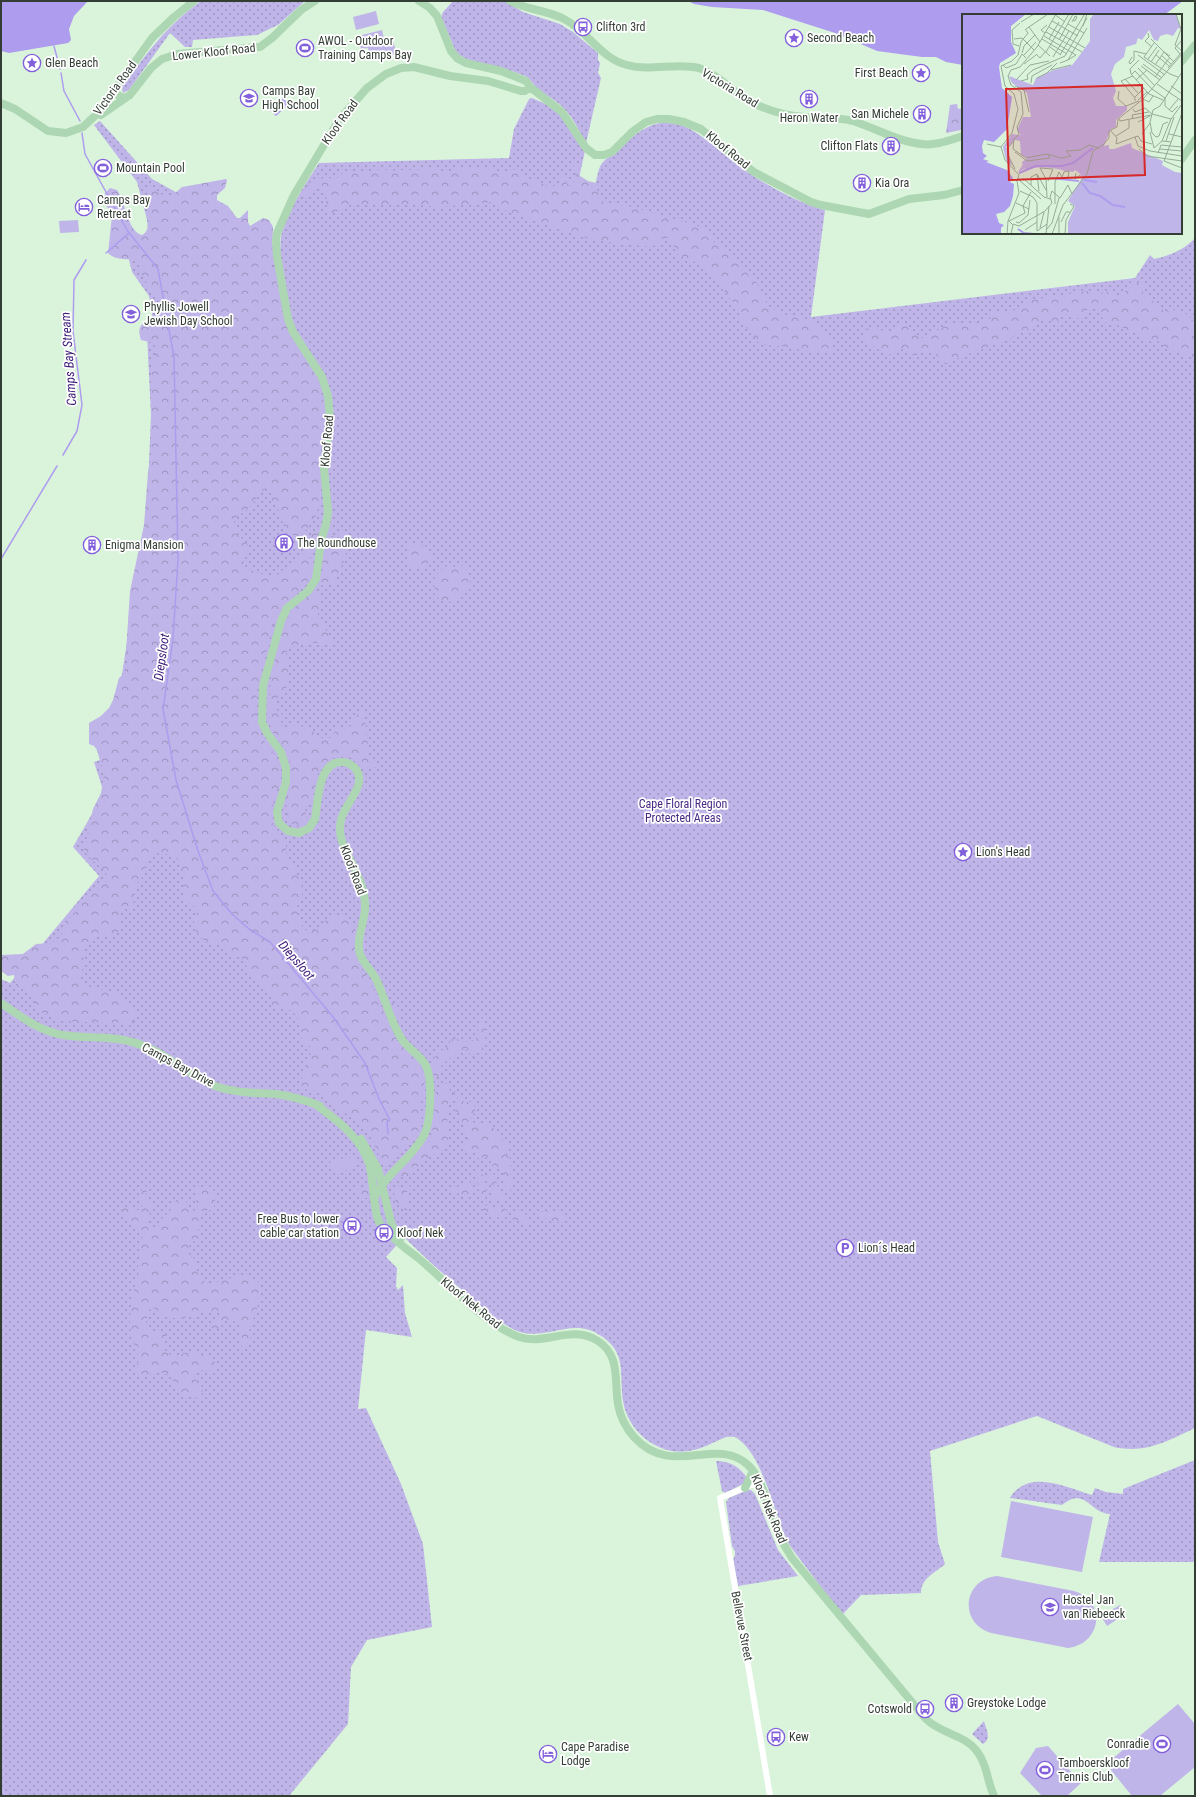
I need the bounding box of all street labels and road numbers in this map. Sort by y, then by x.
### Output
street label: Lower Kloof Road [172,41,256,63]
street label: Victoria Road [91,58,139,118]
street label: Victoria Road [699,66,761,110]
street label: Kloof Road [319,97,361,147]
street label: Kloof Road [703,128,753,172]
street label: Kloof Road [318,414,336,468]
street label: Kloof Road [337,843,369,897]
street label: Camps Bay Drive [140,1040,217,1090]
street label: Kloof Nek Road [438,1275,504,1332]
street label: Kloof Nek Road [748,1473,790,1545]
street label: Bellevue Street [728,1590,756,1662]

